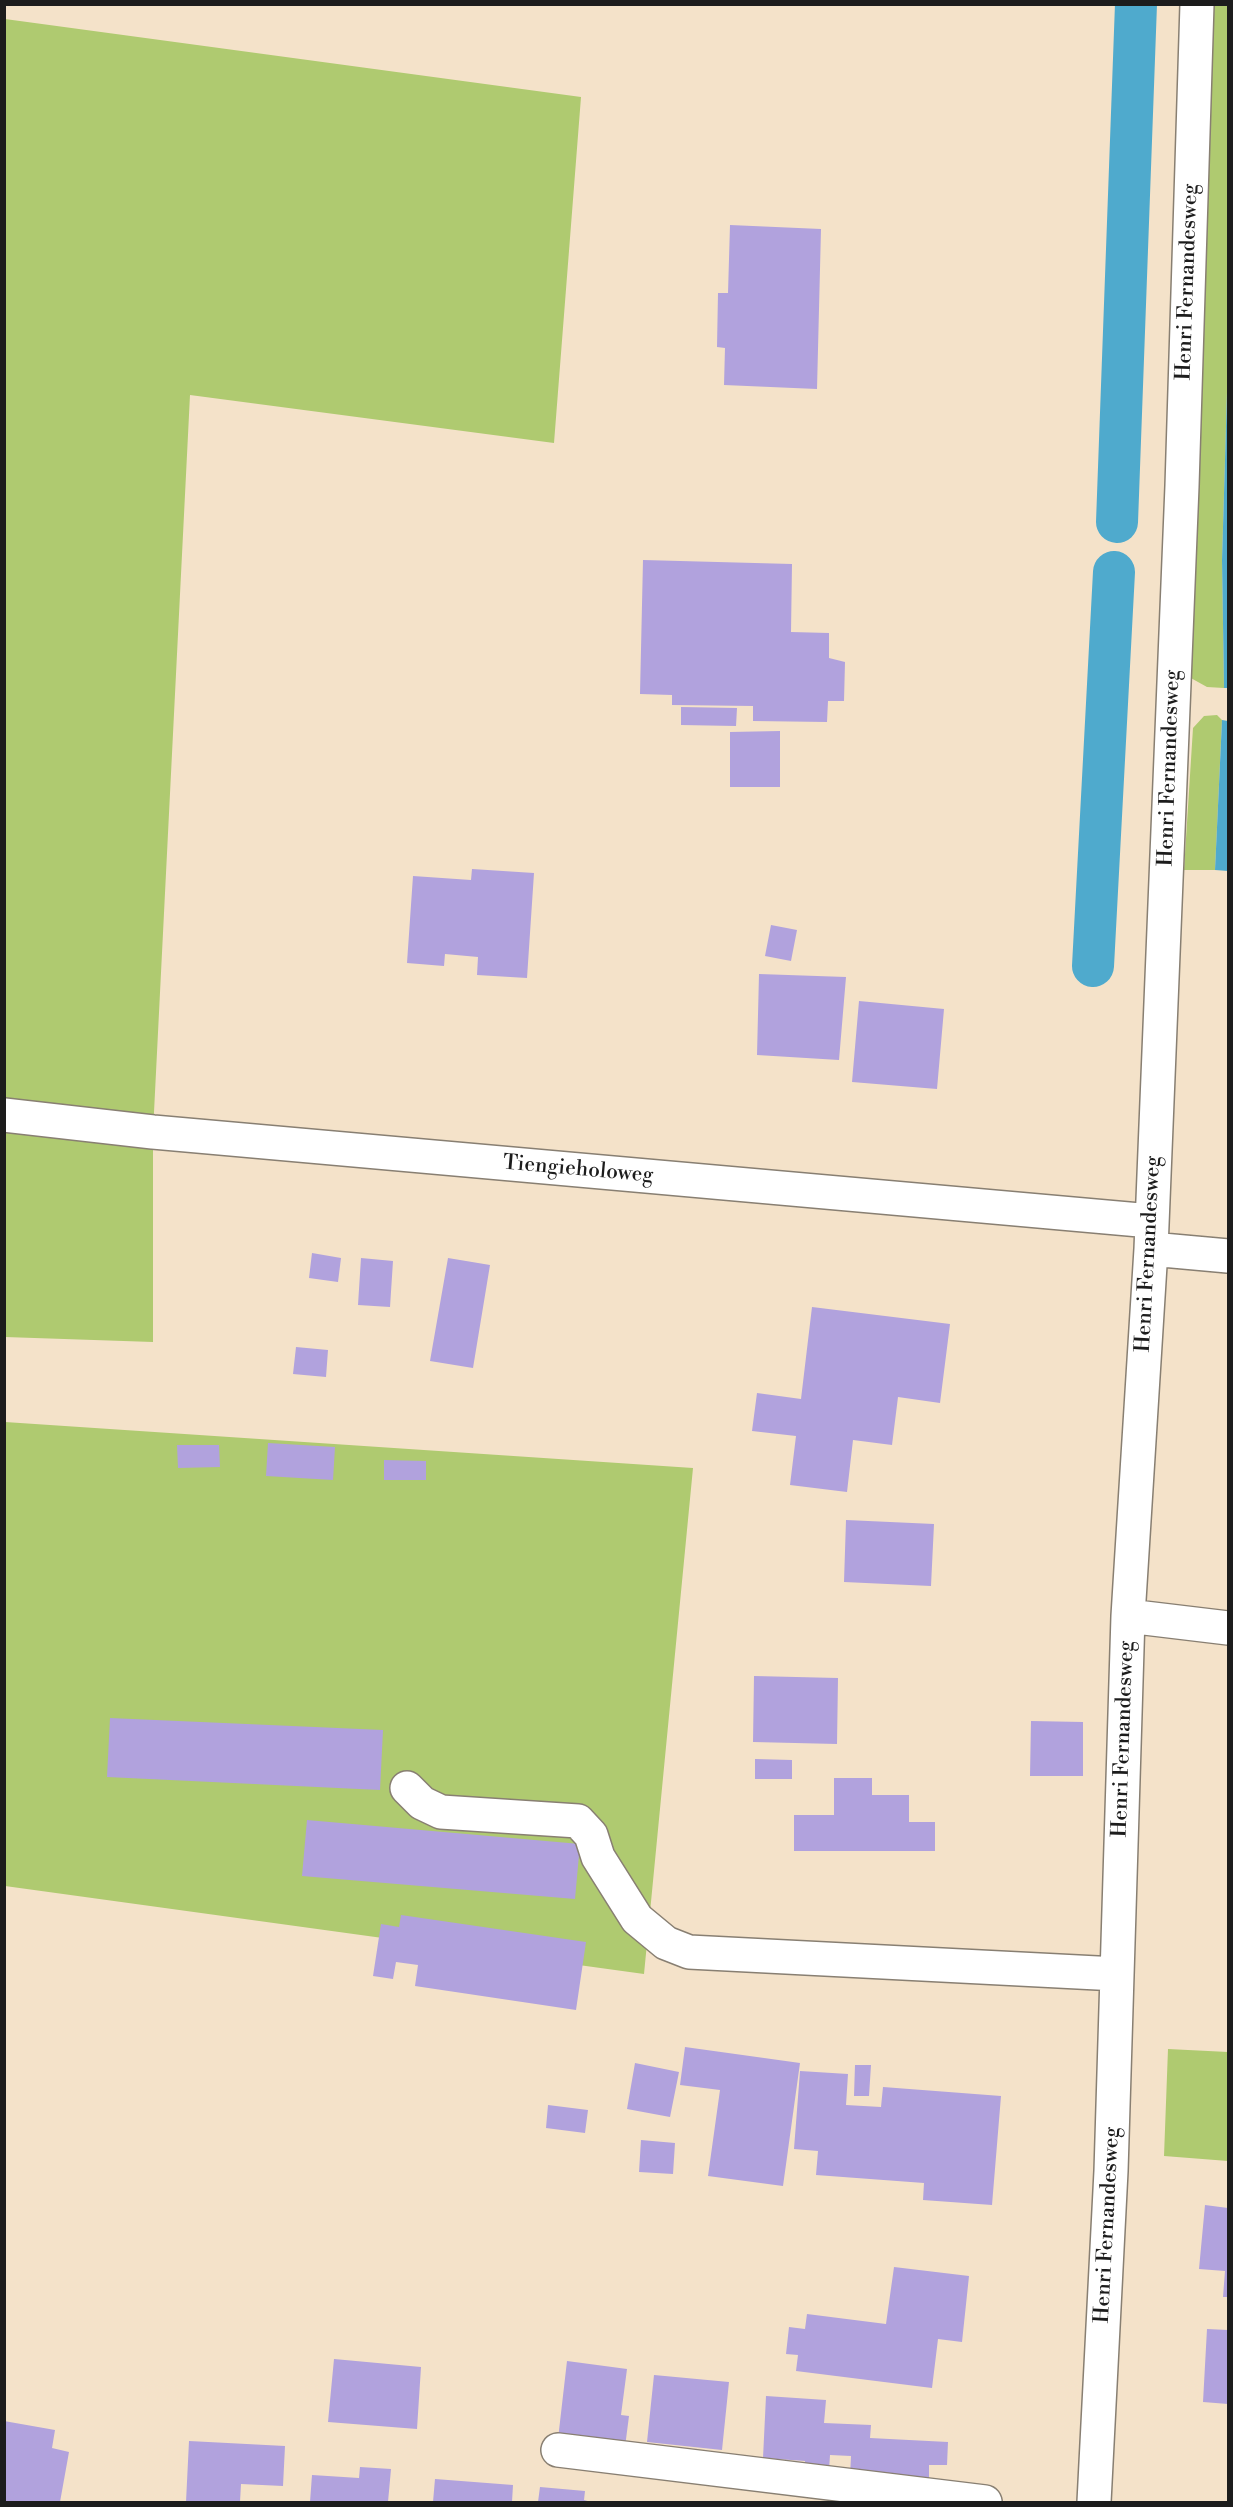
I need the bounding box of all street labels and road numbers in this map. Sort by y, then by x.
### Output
street label: Henri Fernandesweg [1172,183,1204,381]
street label: Henri Fernandesweg [1154,669,1186,867]
street label: Tiengieholoweg [502,1151,654,1189]
street label: Henri Fernandesweg [1131,1155,1167,1353]
street label: Henri Fernandesweg [1108,1640,1140,1838]
street label: Henri Fernandesweg [1090,2126,1126,2324]

